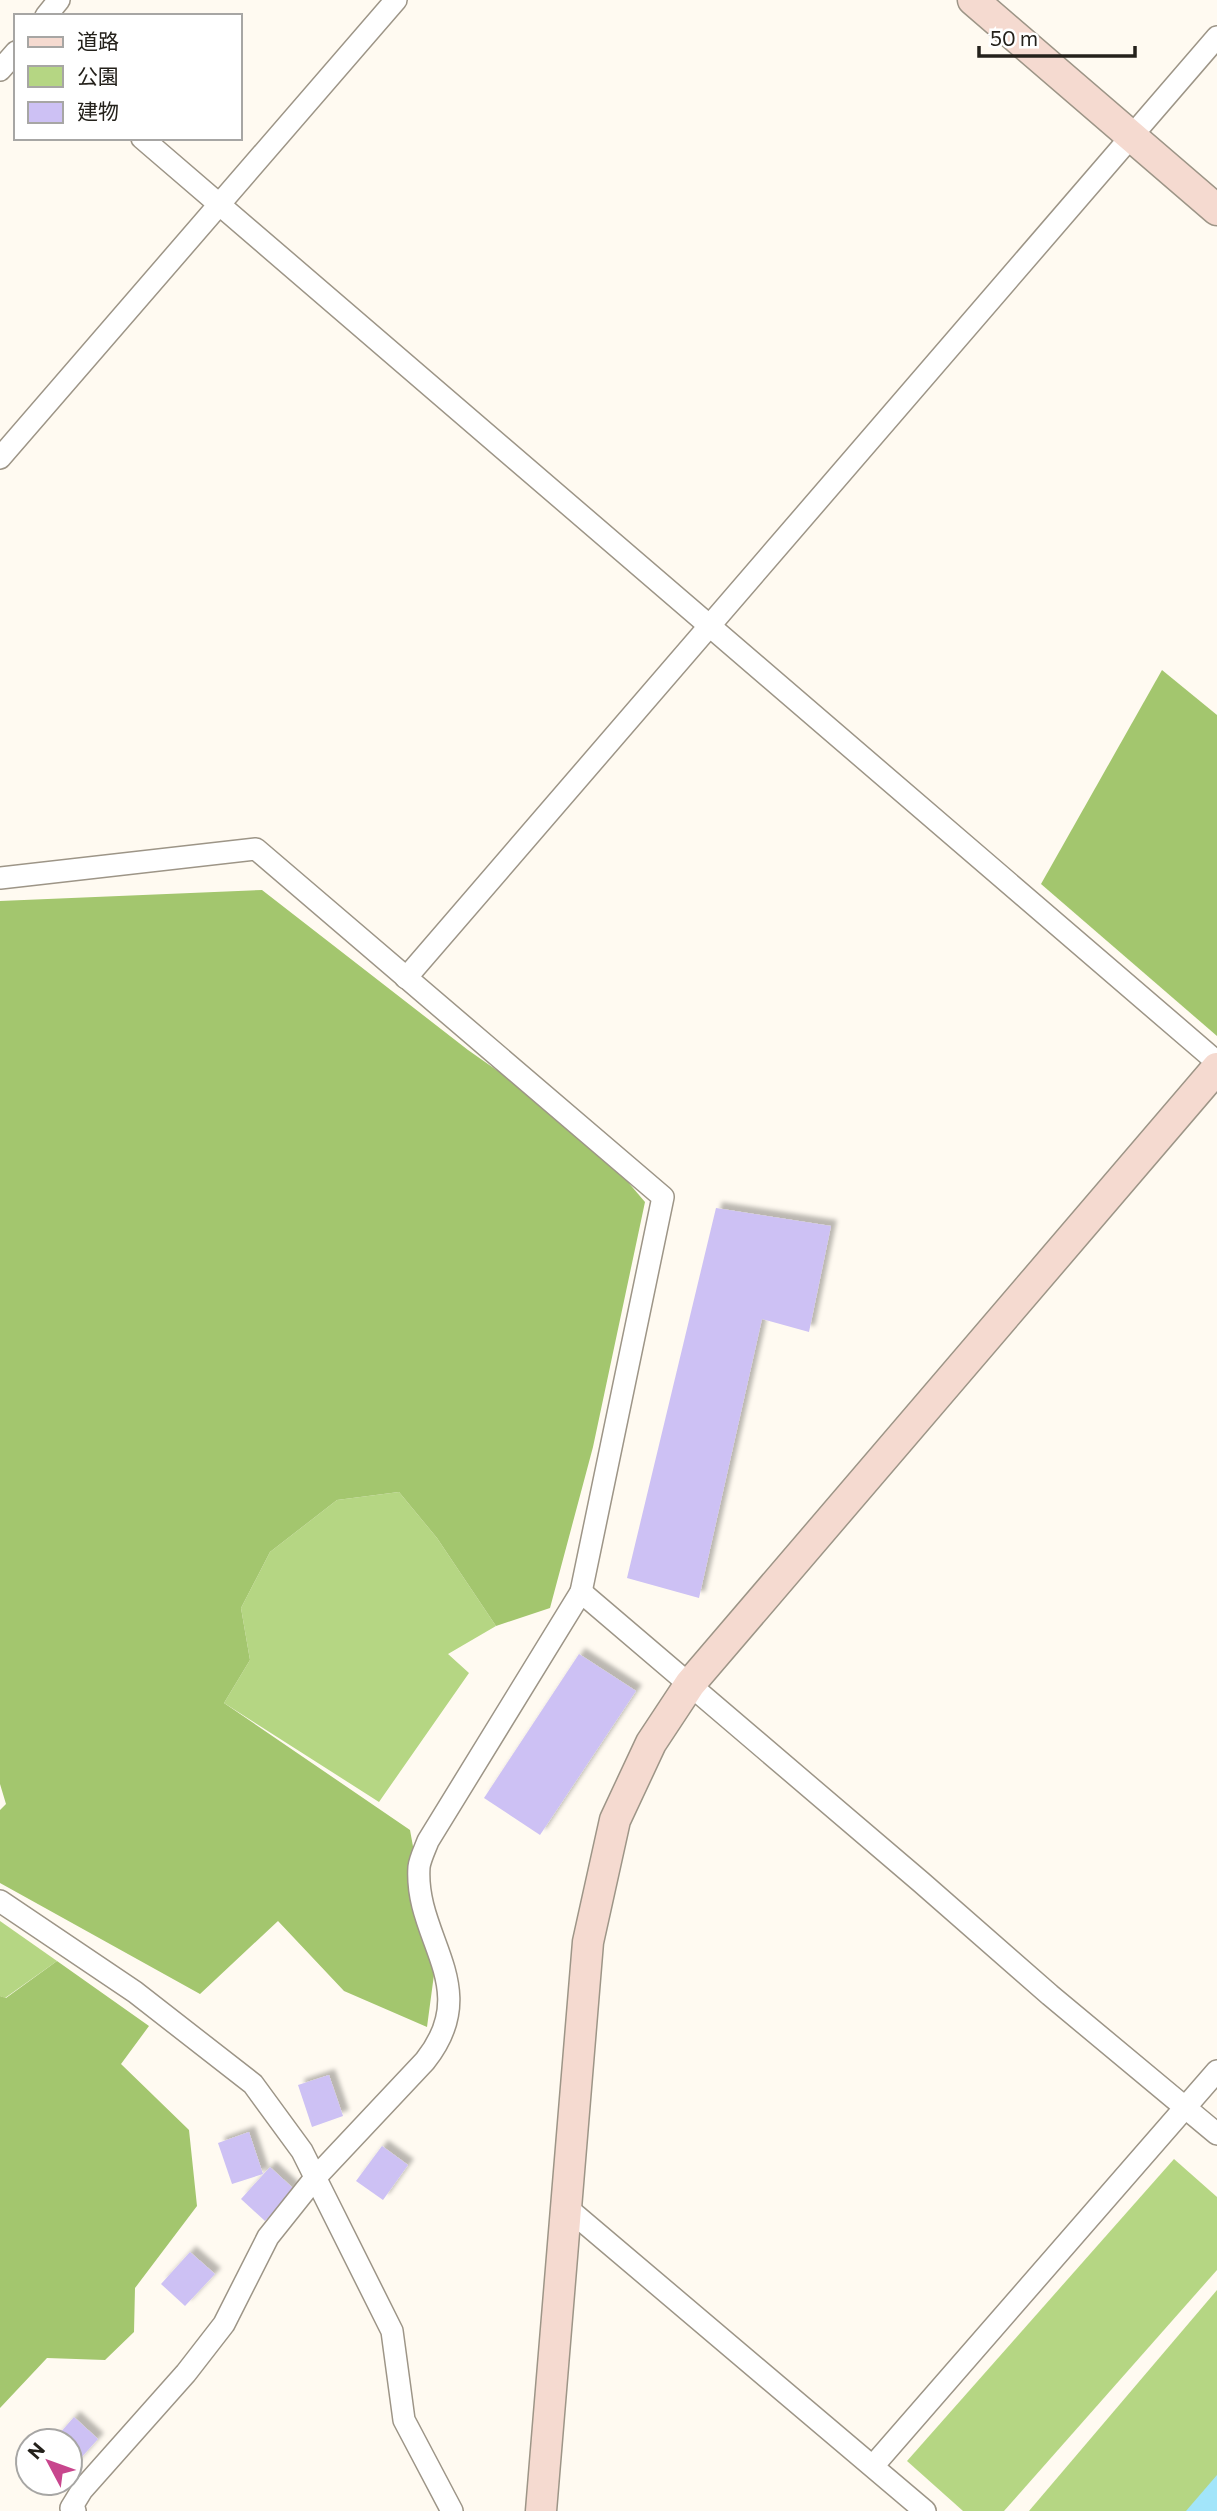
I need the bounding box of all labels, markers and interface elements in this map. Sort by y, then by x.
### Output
legend [14,14,242,140]
scale bar [979,14,1135,58]
text: 50 m [990,25,1038,50]
text: 道路 [77,28,119,53]
text: 公園 [77,63,119,88]
text: 建物 [77,98,119,123]
north arrow [14,2427,84,2497]
text: N [22,2438,49,2463]

